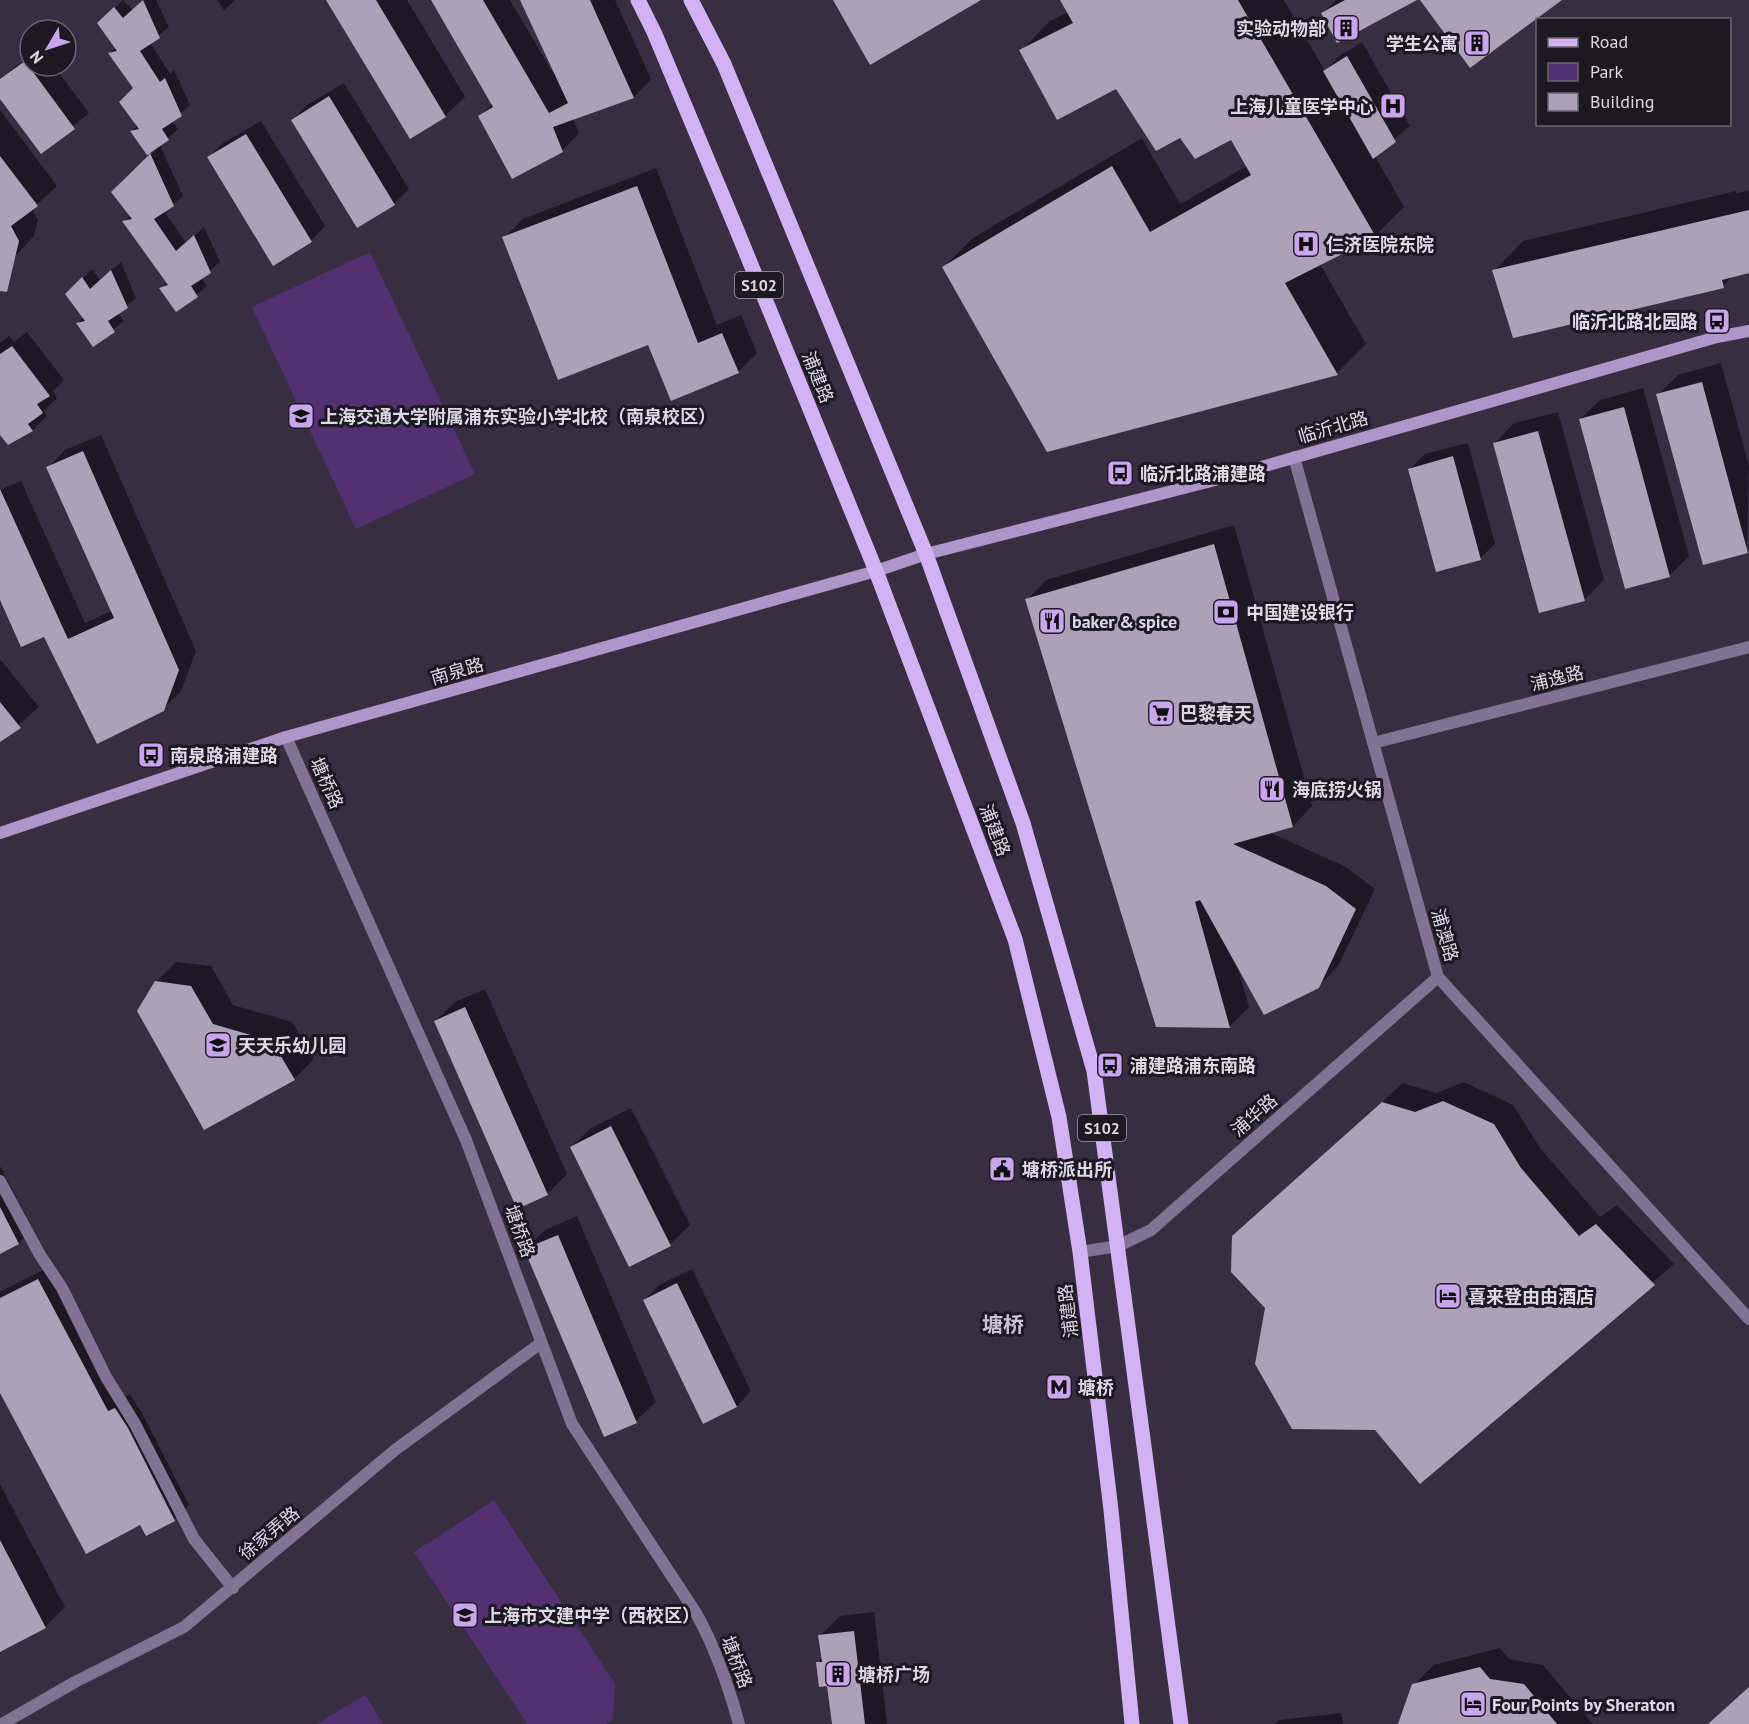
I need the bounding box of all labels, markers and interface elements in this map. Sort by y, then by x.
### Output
building icon: 实验动物部 [1331,13,1361,43]
place label: 实验动物部 [1236,17,1326,40]
north arrow [18,18,78,78]
legend [1536,18,1731,126]
building icon: 学生公寓 [1462,28,1492,58]
text: Road [1590,30,1628,53]
place label: 学生公寓 [1386,32,1458,55]
text: N [25,47,47,68]
text: Park [1590,60,1623,83]
text: Building [1590,90,1654,113]
hospital icon: 上海儿童医学中心 [1378,91,1408,121]
place label: 上海儿童医学中心 [1230,95,1374,118]
hospital icon: 仁济医院东院 [1291,229,1321,259]
place label: 仁济医院东院 [1326,233,1434,256]
road number: S102 [735,272,783,298]
bus stop icon: 临沂北路北园路 [1702,306,1732,336]
place label: 临沂北路北园路 [1572,310,1698,333]
street label: 浦建路 [797,348,839,406]
school or university icon: 上海交通大学附属浦东实验小学北校（南泉校区） [286,401,316,431]
place label: 上海交通大学附属浦东实验小学北校（南泉校区） [320,405,716,428]
street label: 临沂北路 [1295,406,1371,448]
bus stop icon: 临沂北路浦建路 [1105,458,1135,488]
place label: 临沂北路浦建路 [1140,462,1266,485]
bank icon: 中国建设银行 [1211,597,1241,627]
place label: 中国建设银行 [1246,601,1354,624]
restaurant icon: baker & spice [1037,606,1067,636]
place label: baker & spice [1072,610,1177,633]
street label: 南泉路 [428,653,486,689]
street label: 浦逸路 [1528,660,1586,696]
supermarket icon: 巴黎春天 [1146,698,1176,728]
place label: 巴黎春天 [1180,702,1252,725]
bus stop icon: 南泉路浦建路 [136,740,166,770]
place label: 南泉路浦建路 [170,744,278,767]
street label: 塘桥路 [306,754,348,812]
restaurant icon: 海底捞火锅 [1257,774,1287,804]
place label: 海底捞火锅 [1292,778,1382,801]
street label: 浦建路 [975,801,1015,859]
street label: 浦澳路 [1427,906,1463,964]
school or university icon: 天天乐幼儿园 [203,1030,233,1060]
place label: 天天乐幼儿园 [238,1034,346,1057]
bus stop icon: 浦建路浦东南路 [1095,1050,1125,1080]
place label: 浦建路浦东南路 [1130,1054,1256,1077]
street label: 浦华路 [1226,1089,1282,1141]
road number: S102 [1078,1115,1126,1141]
public building icon: 塘桥派出所 [987,1154,1017,1184]
place label: 塘桥派出所 [1022,1158,1112,1181]
street label: 塘桥路 [500,1202,540,1260]
hotel icon: 喜来登由由酒店 [1433,1281,1463,1311]
street label: 浦建路 [1053,1283,1083,1339]
place label: 喜来登由由酒店 [1468,1285,1594,1308]
district label: 塘桥 [982,1311,1024,1338]
metro station icon: 塘桥 [1044,1372,1074,1402]
place label: 塘桥 [1078,1376,1114,1399]
street label: 徐家弄路 [234,1501,304,1565]
school or university icon: 上海市文建中学（西校区） [450,1600,480,1630]
place label: 上海市文建中学（西校区） [484,1604,700,1627]
street label: 塘桥路 [717,1633,757,1691]
building icon: 塘桥广场 [823,1659,853,1689]
place label: 塘桥广场 [858,1663,930,1686]
hotel icon: Four Points by Sheraton [1458,1689,1488,1719]
place label: Four Points by Sheraton [1492,1693,1675,1716]

